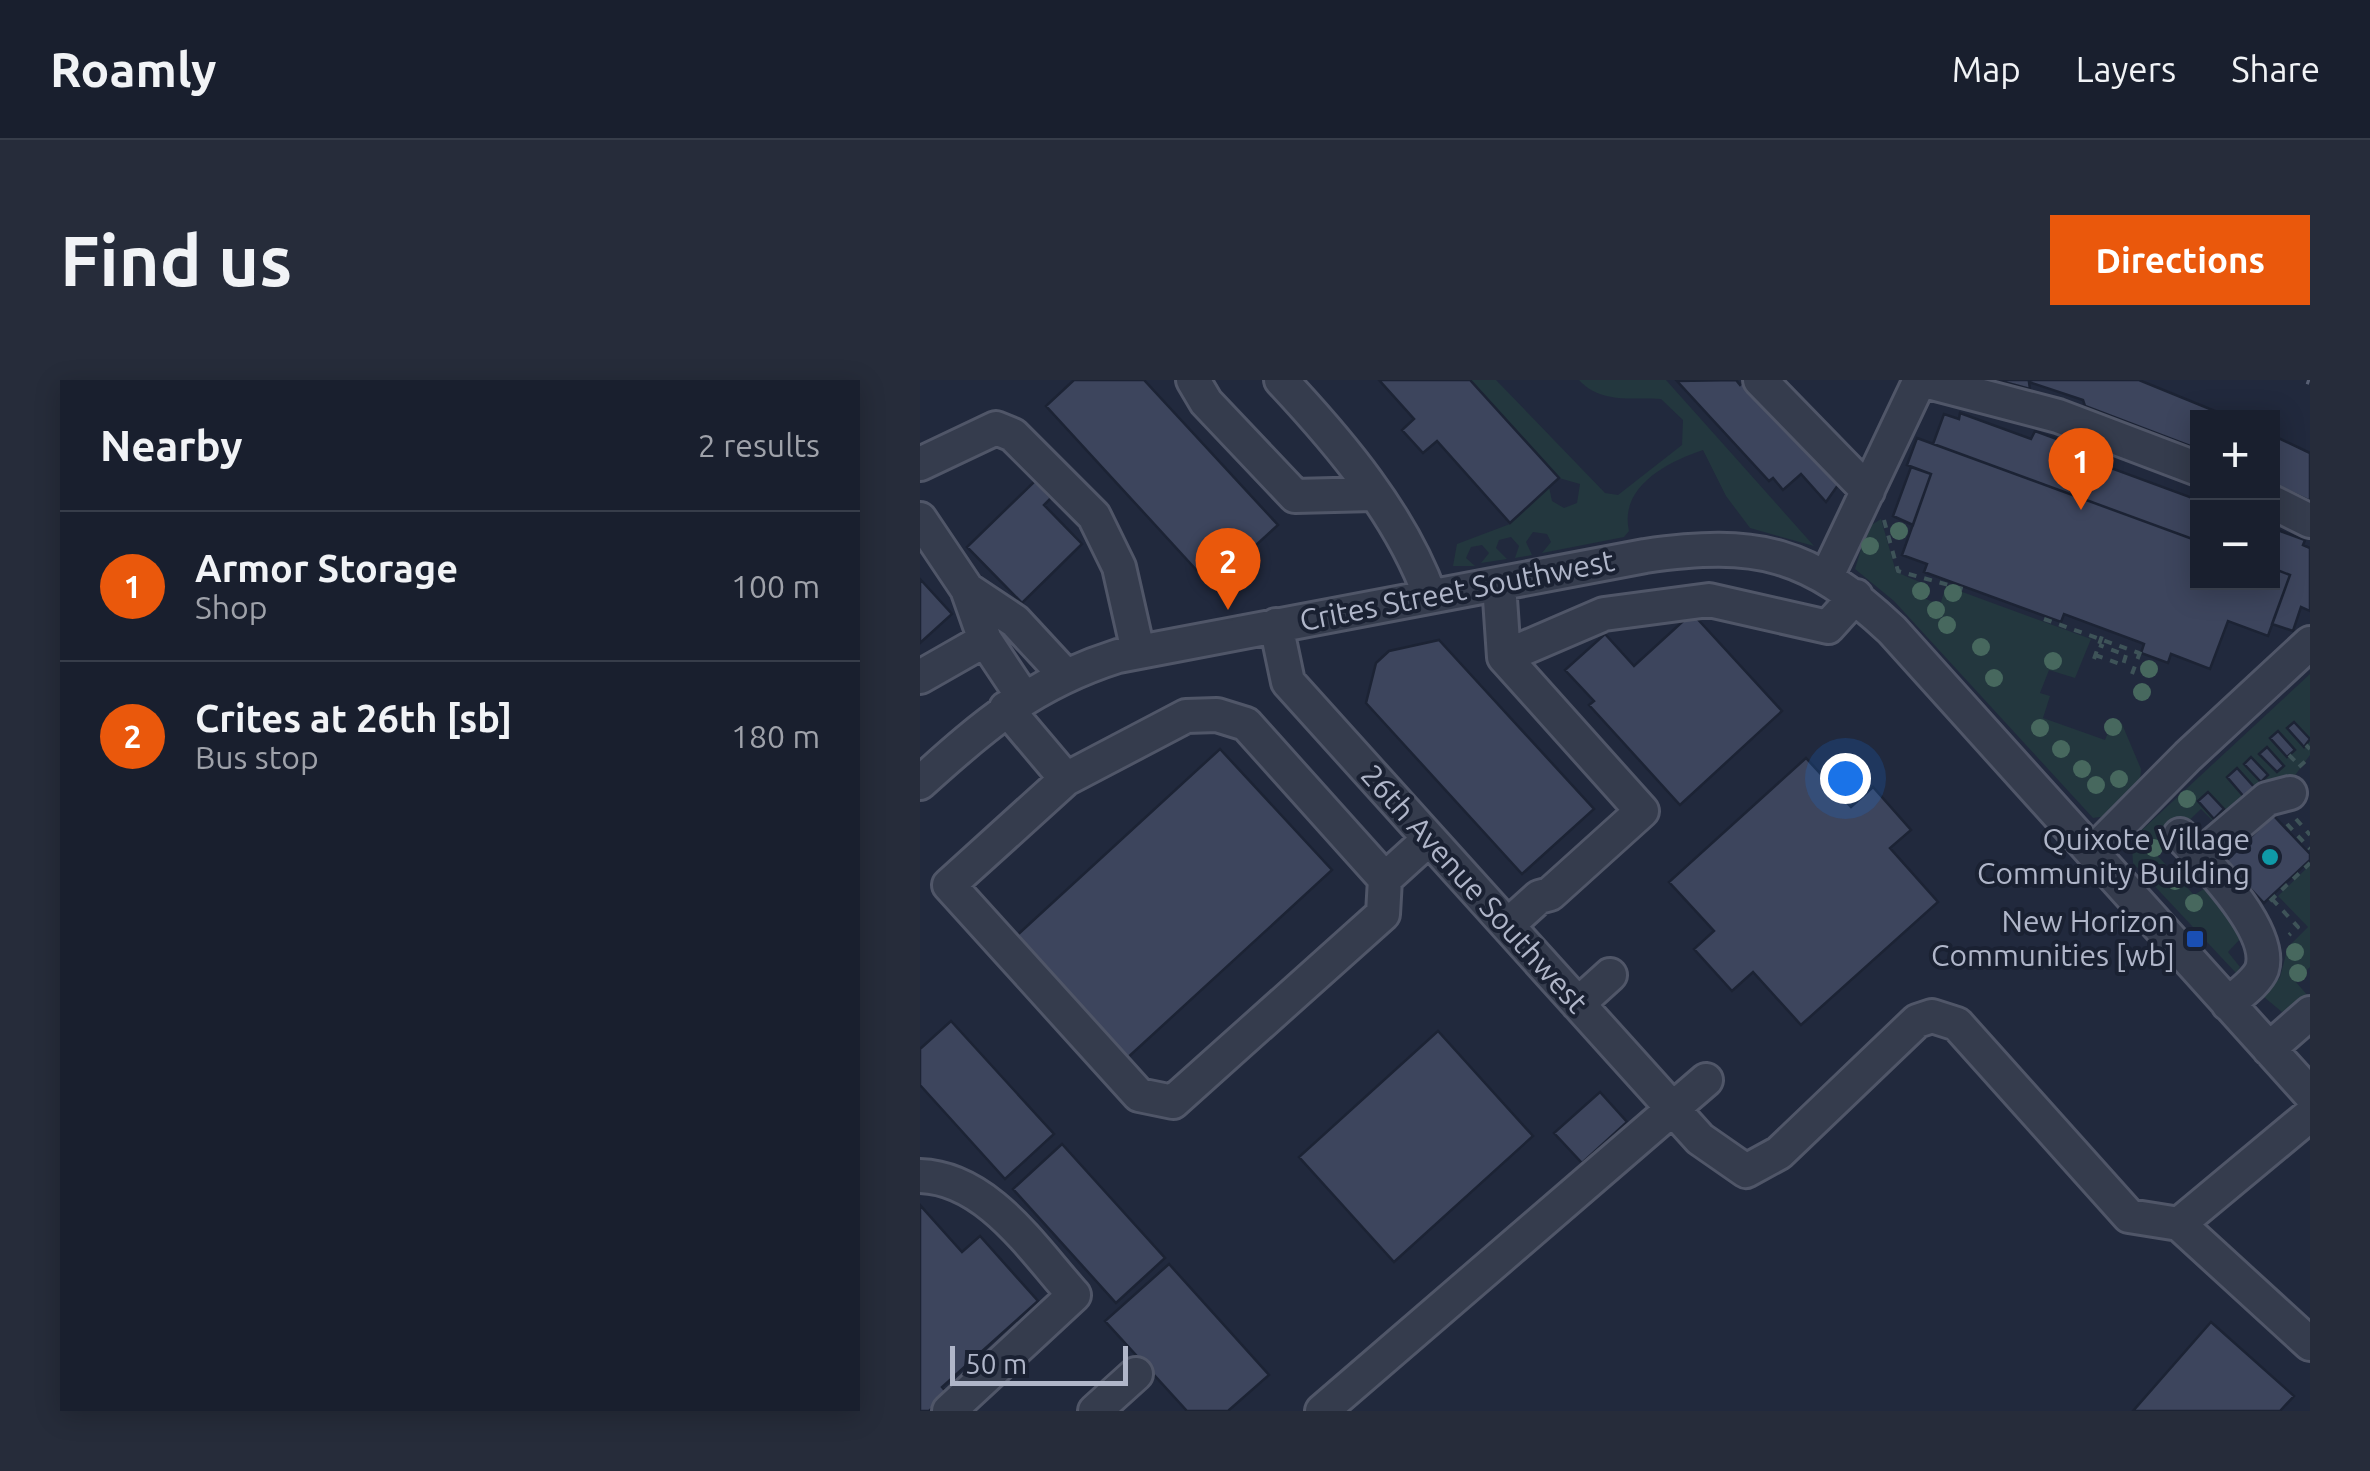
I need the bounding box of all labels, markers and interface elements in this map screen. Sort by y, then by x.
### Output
text: Roamly [50,42,217,96]
text: Map [1952,49,2021,89]
text: Layers [2076,49,2176,89]
text: Share [2231,49,2320,89]
button: Directions [2050,215,2310,305]
text: Find us [60,221,292,299]
map controls [2190,410,2280,590]
button: + [2190,410,2280,500]
text: Nearby [100,422,243,469]
text: 2 results [698,427,820,463]
pin: 1 [2048,428,2114,510]
button: − [2190,500,2280,590]
pin: 2 [1196,528,1260,610]
street label: Crites Street Southwest [1297,543,1617,637]
text: Armor Storage [195,547,458,589]
text: 1 [123,568,142,604]
text: 100 m [731,568,820,604]
text: Shop [195,589,267,625]
text: Crites at 26th [sb] [195,697,512,739]
text: 2 [123,718,142,754]
text: 180 m [731,718,820,754]
text: Bus stop [195,739,319,775]
your location [1820,753,1871,804]
street label: 26th Avenue Southwest [1355,758,1595,1019]
place label: Quixote Village Community Building [1977,822,2250,890]
marker: Quixote Village Community Building [2259,846,2281,868]
place label: New Horizon Communities [wb] [1931,904,2175,972]
marker: New Horizon Communities [wb] [2184,928,2206,950]
scale bar [950,1341,1128,1386]
text: 50 m [965,1348,1027,1379]

